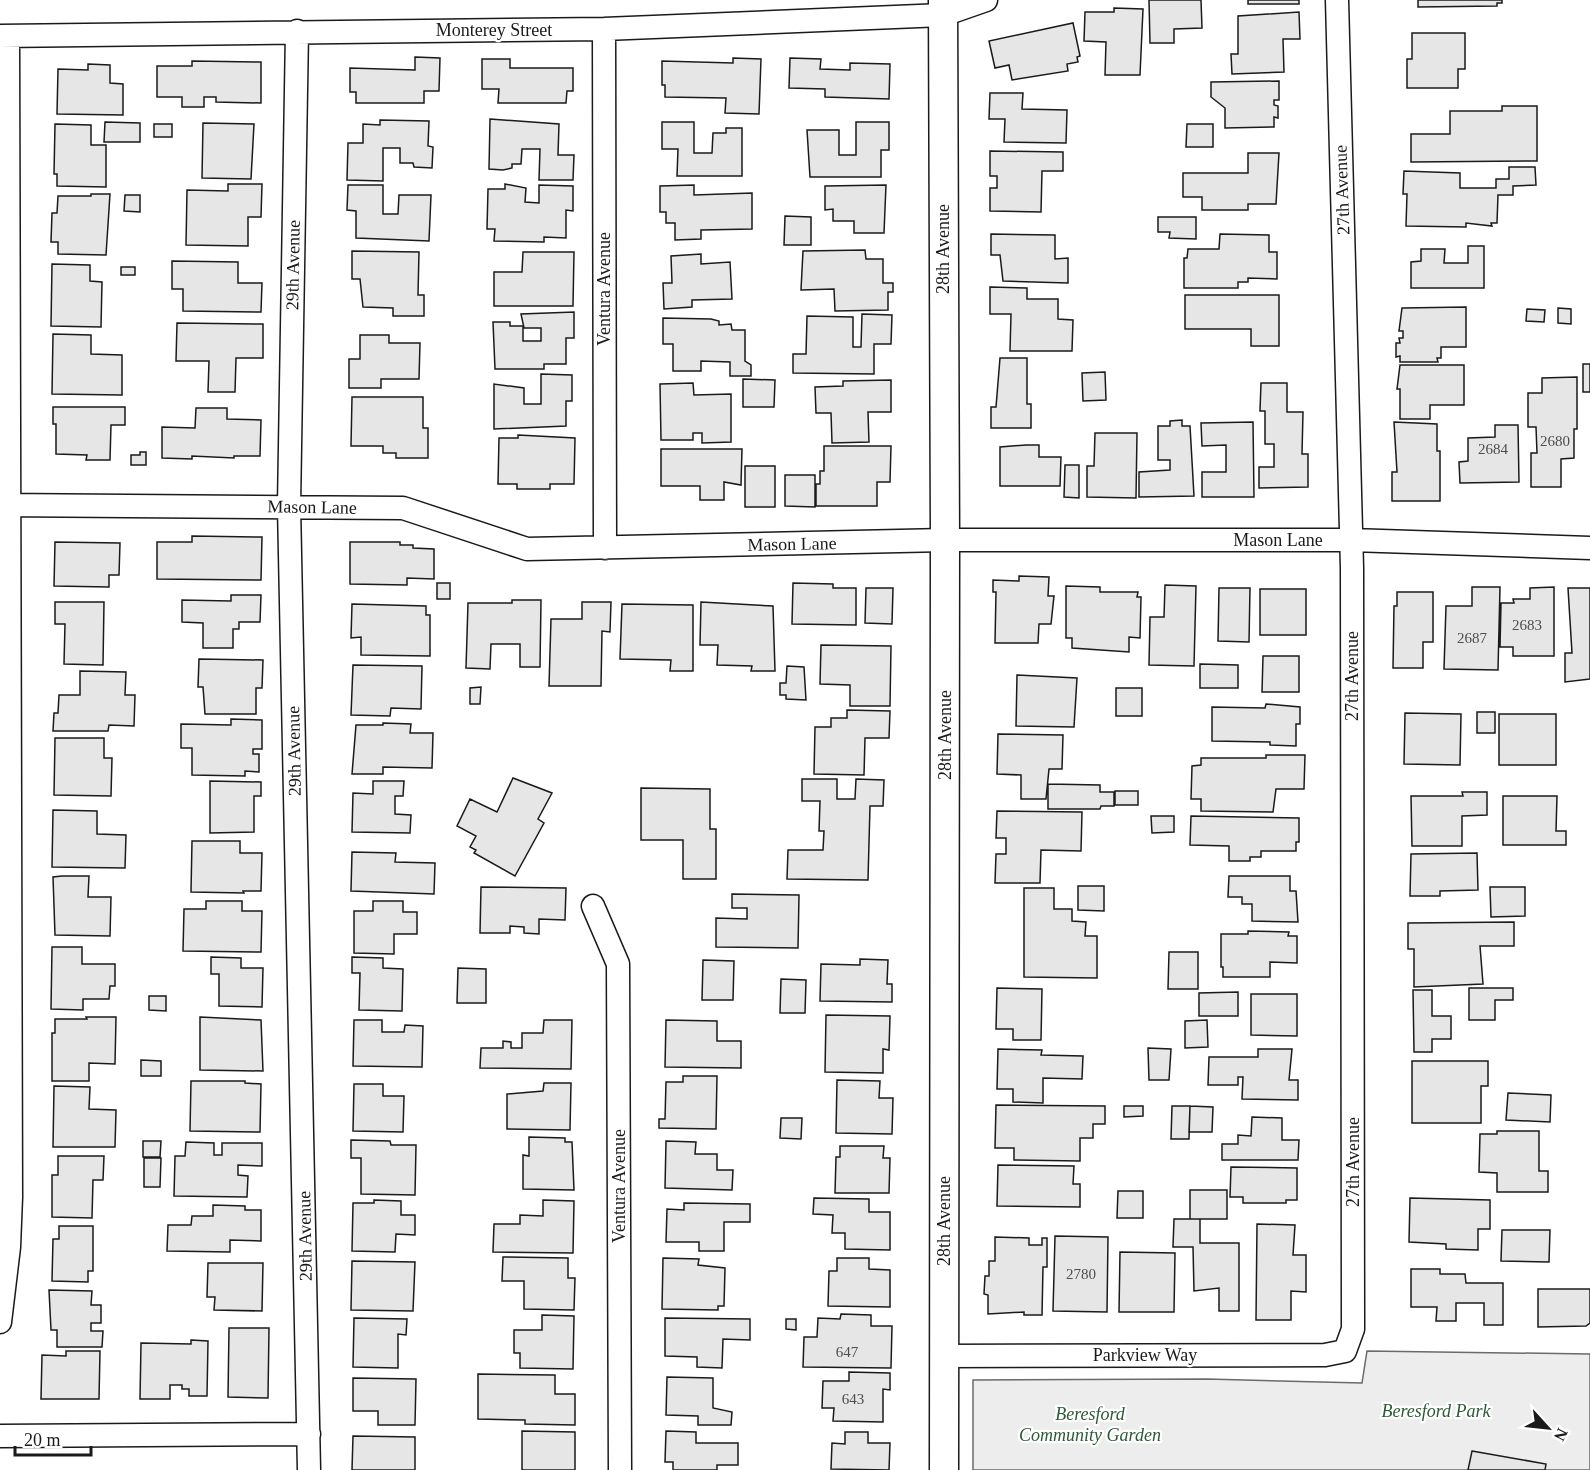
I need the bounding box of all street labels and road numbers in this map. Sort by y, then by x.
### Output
street label: Monterey Street [436,20,552,40]
street label: 27th Avenue [1330,145,1354,235]
street label: 28th Avenue [933,204,953,294]
street label: 29th Avenue [282,220,304,310]
street label: Ventura Avenue [594,232,614,346]
street label: Mason Lane [267,496,357,518]
street label: Mason Lane [1233,530,1323,550]
street label: Mason Lane [747,533,837,555]
street label: 27th Avenue [1342,631,1362,721]
street label: 28th Avenue [935,690,955,780]
street label: 29th Avenue [283,706,305,796]
street label: 27th Avenue [1343,1117,1363,1207]
street label: Ventura Avenue [609,1129,629,1243]
street label: 28th Avenue [934,1176,954,1266]
street label: 29th Avenue [294,1191,316,1281]
street label: Parkview Way [1093,1345,1197,1365]

